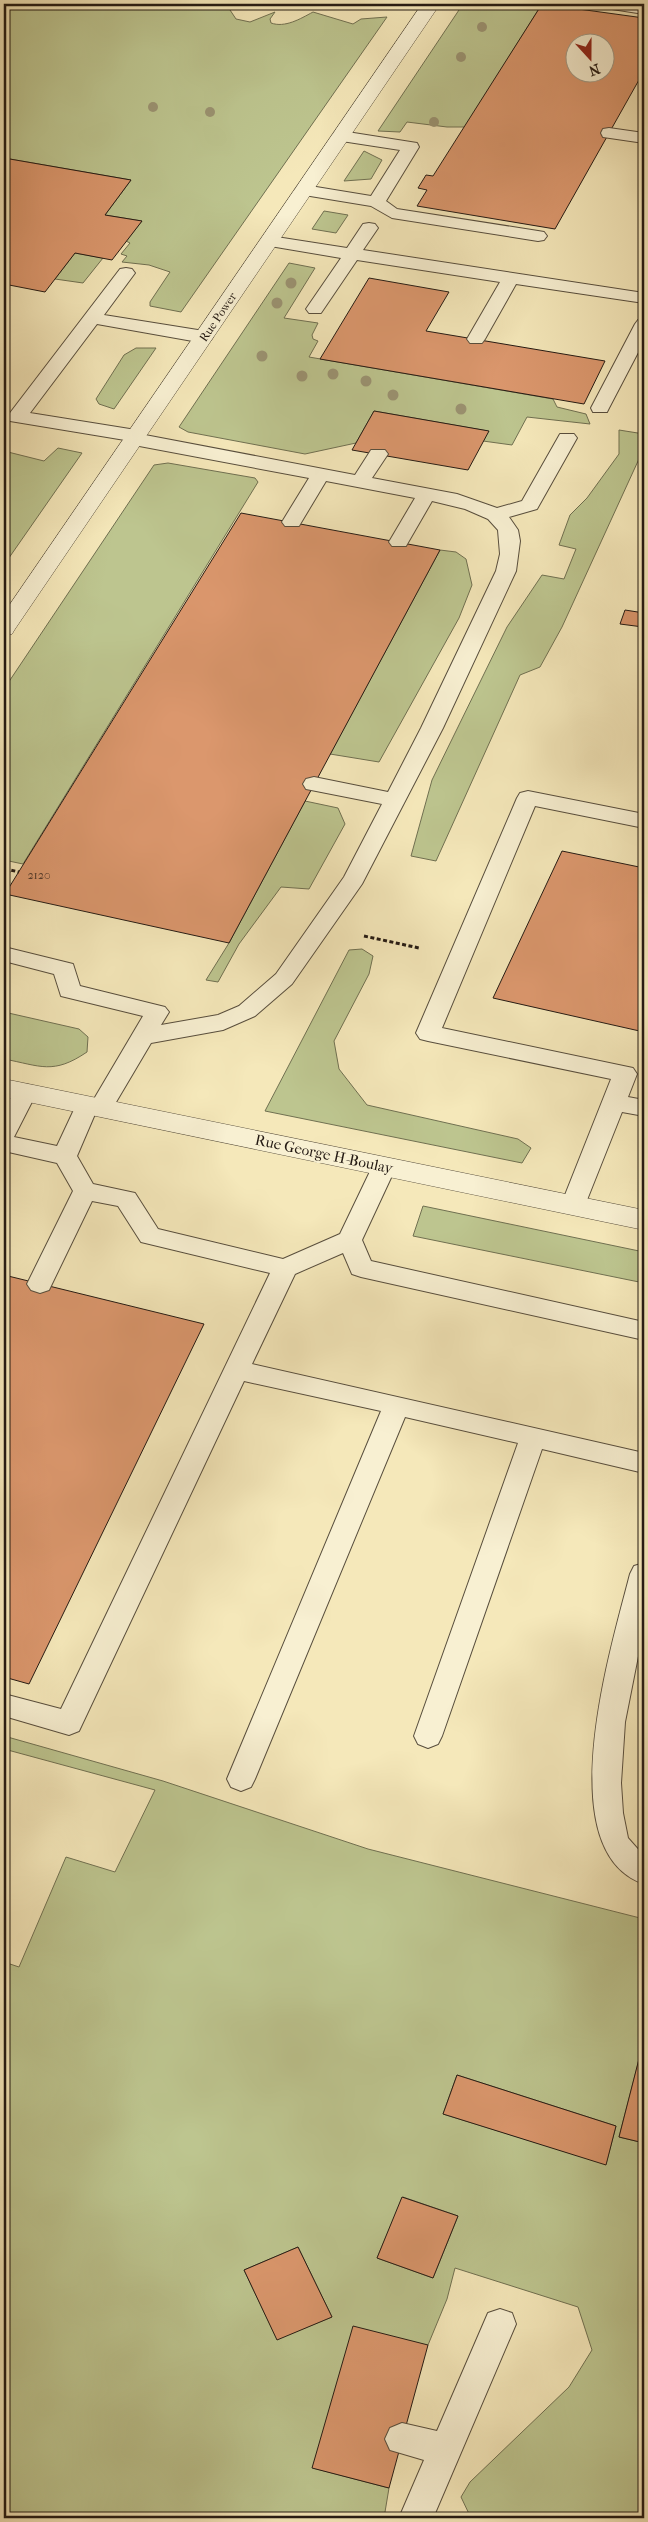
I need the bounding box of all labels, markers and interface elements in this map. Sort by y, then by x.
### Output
north arrow [566,32,616,82]
text: N [586,60,602,80]
street label: Rue Power [196,289,240,344]
house number: 2120 [27,868,51,882]
street label: Rue George H-Boulay [253,1131,396,1178]

